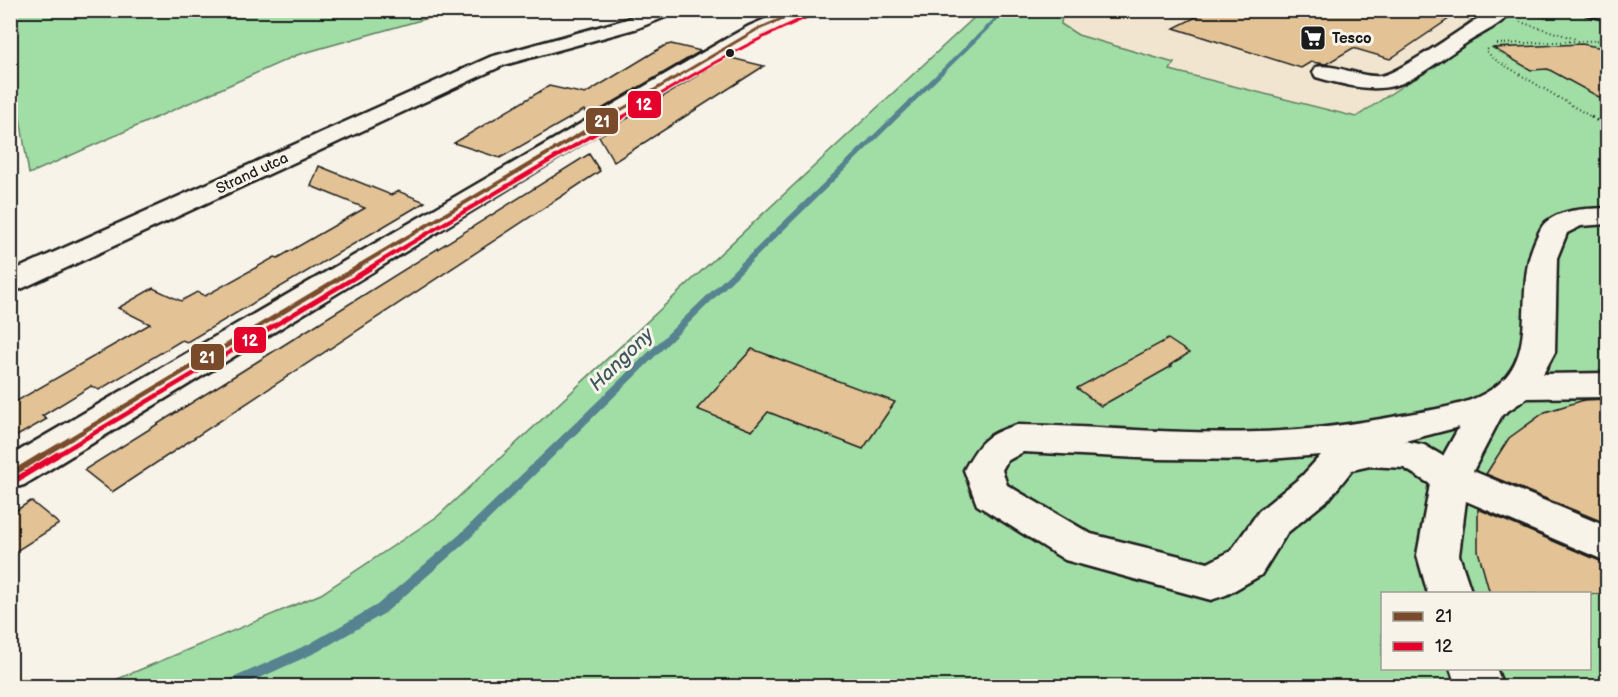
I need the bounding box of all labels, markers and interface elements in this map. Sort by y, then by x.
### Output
supermarket icon: Tesco [1298,23,1328,53]
place label: Tesco [1332,29,1372,48]
unlabelled marker [724,47,736,59]
line badge: 12 [627,90,662,119]
text: 12 [636,96,653,115]
line badge: 21 [585,107,619,135]
text: 21 [594,113,610,132]
street label: Strand utca [213,148,291,198]
water label: Hangony [585,322,660,396]
line badge: 12 [233,326,267,354]
text: 12 [242,332,259,351]
line badge: 21 [190,343,225,371]
text: 21 [199,349,215,368]
legend [1381,592,1591,670]
text: 21 [1435,606,1452,627]
text: 12 [1435,636,1453,657]

